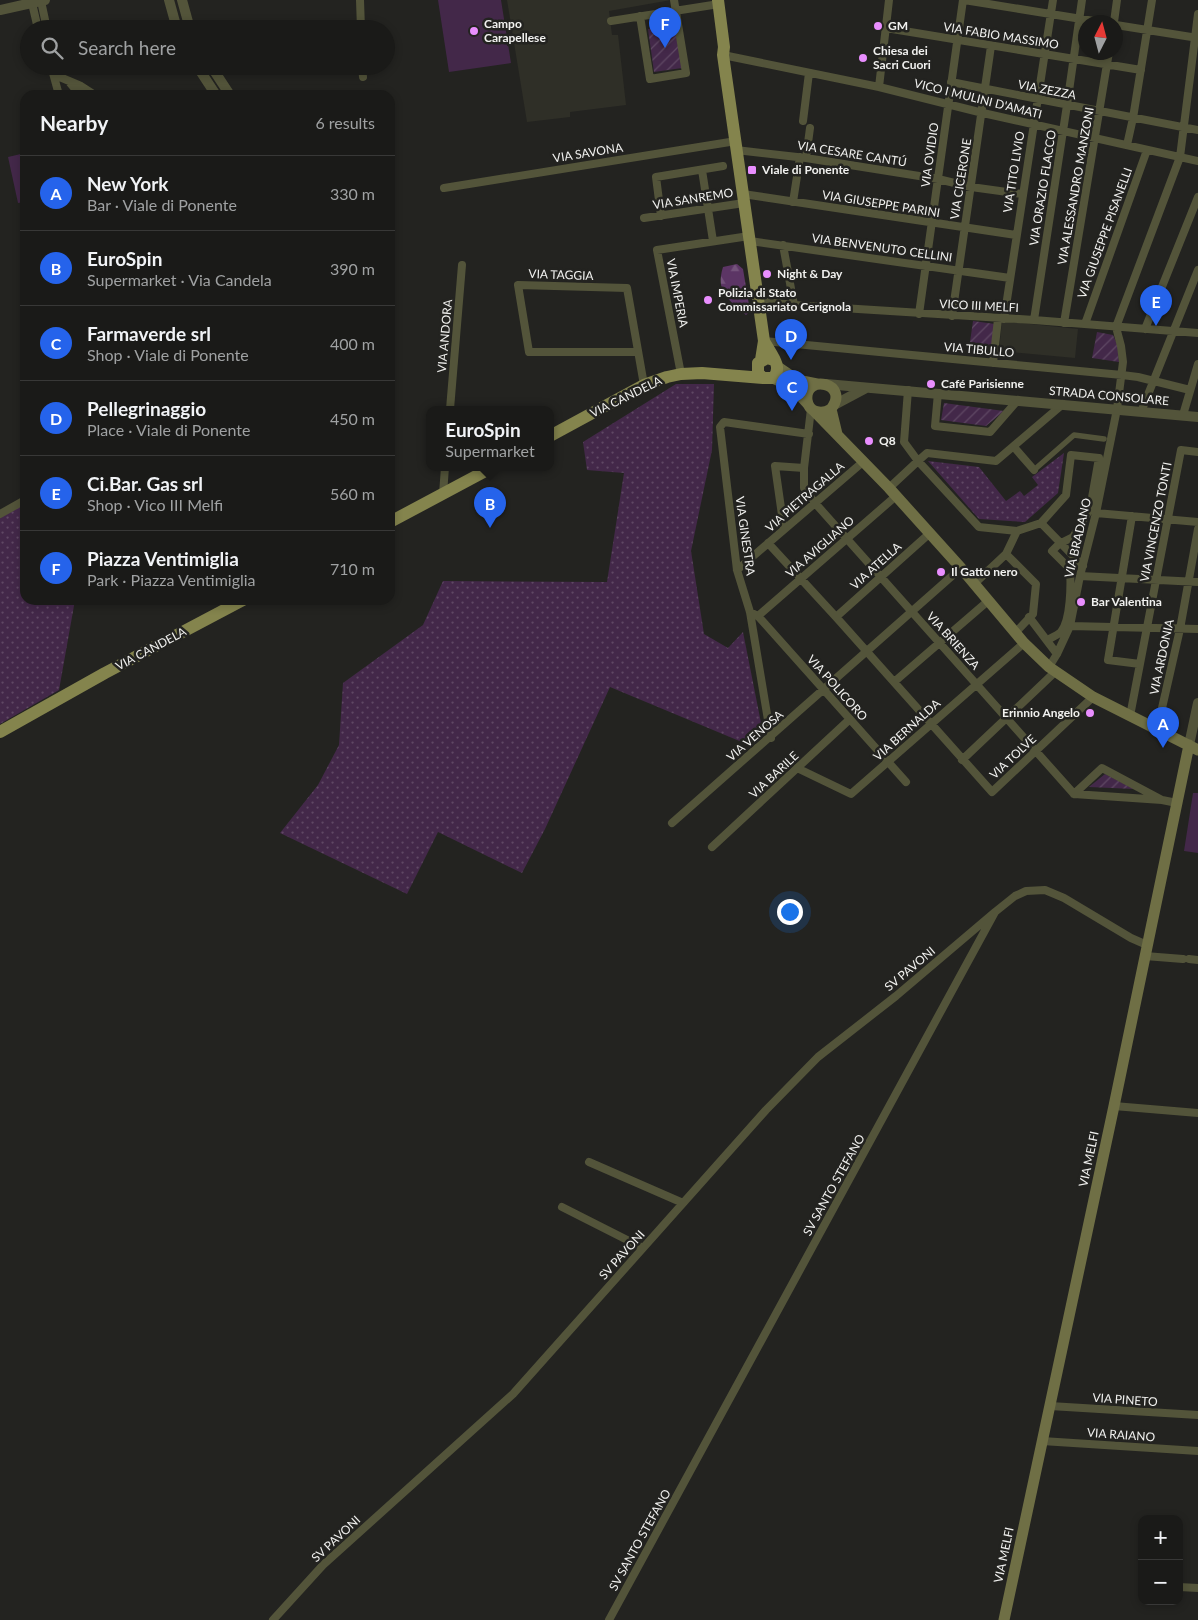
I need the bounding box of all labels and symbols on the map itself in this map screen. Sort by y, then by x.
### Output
pin: F [649,7,681,48]
north arrow [1078,15,1123,60]
place label: Campo Carapellese [484,16,546,45]
place label: GM [888,18,908,33]
street label: VIA FABIO MASSIMO [942,19,1060,52]
marker: GM [872,20,884,32]
marker: Campo Carapellese [468,25,480,37]
place label: Chiesa dei Sacri Cuori [873,43,931,72]
marker: Chiesa dei Sacri Cuori [857,52,869,64]
street label: VICO I MULINI D'AMATI [913,75,1044,122]
street label: VIA ZEZZA [1017,77,1078,103]
street label: VIA ALESSANDRO MANZONI [1054,106,1097,266]
street label: VIA OVIDIO [918,121,942,188]
street label: VIA ORAZIO FLACCO [1026,129,1059,247]
street label: VIA TITO LIVIO [1000,130,1027,214]
street label: VIA CESARE CANTÚ [796,137,908,170]
street label: VIA CICERONE [947,137,974,220]
street label: VIA SAVONA [552,139,625,165]
place label: Viale di Ponente [761,162,850,177]
marker: Viale di Ponente [746,164,758,176]
street label: VIA GIUSEPPE PISANELLI [1074,165,1135,300]
street label: VIA SANREMO [652,185,735,212]
street label: VIA GIUSEPPE PARINI [821,187,941,220]
street label: VIA BENVENUTO CELLINI [811,230,953,265]
street label: VIA IMPERIA [663,257,692,330]
street label: VIA TAGGIA [528,266,595,283]
place label: Night & Day [777,266,843,281]
marker: Night & Day [761,268,773,280]
place label: Polizia di Stato Commissariato Cerignola [718,285,851,314]
pin: E [1140,285,1172,326]
marker: Polizia di Stato Commissariato Cerignola [702,294,714,306]
street label: VICO III MELFI [939,296,1019,315]
street label: VIA ANDORA [434,298,455,373]
pin: D [775,319,807,360]
street label: VIA TIBULLO [943,339,1015,360]
pin: C [776,370,808,411]
street label: VIA CANDELA [587,372,665,420]
place label: Café Parisienne [941,376,1025,391]
marker: Café Parisienne [925,378,937,390]
street label: STRADA CONSOLARE [1048,383,1170,408]
place label: Q8 [879,433,896,448]
marker: Q8 [863,435,875,447]
street label: VIA PIETRAGALLA [762,458,848,535]
street label: VIA VINCENZO TONTI [1137,461,1174,583]
pin: B [474,487,506,528]
street label: VIA GINESTRA [733,495,759,577]
street label: VIA BRADANO [1061,496,1094,579]
street label: VIA AVIGLIANO [782,512,857,581]
street label: VIA ATELLA [847,538,905,592]
place label: Il Gatto nero [951,564,1018,579]
marker: Il Gatto nero [935,566,947,578]
place label: Bar Valentina [1091,594,1162,609]
marker: Bar Valentina [1075,596,1087,608]
street label: VIA BRIENZA [924,609,984,673]
street label: VIA ARDONIA [1146,617,1177,696]
street label: VIA CANDELA [113,623,189,673]
street label: VIA POLICORO [804,652,871,724]
street label: VIA BERNALDA [870,695,944,764]
place label: Erinnio Angelo [1002,705,1080,720]
street label: VIA VENOSA [723,706,787,764]
marker: Erinnio Angelo [1084,707,1096,719]
pin: A [1147,707,1179,748]
street label: VIA TOLVE [986,731,1039,782]
street label: VIA BARILE [746,748,801,801]
your location [777,899,803,925]
street label: SV PAVONI [881,943,938,994]
street label: VIA MELFI [1075,1130,1102,1188]
street label: SV SANTO STEFANO [799,1131,868,1238]
street label: SV PAVONI [596,1227,648,1282]
street label: VIA PINETO [1092,1390,1158,1409]
street label: VIA RAIANO [1087,1425,1156,1444]
street label: SV SANTO STEFANO [605,1486,674,1593]
street label: SV PAVONI [308,1512,363,1565]
street label: VIA MELFI [990,1526,1017,1584]

